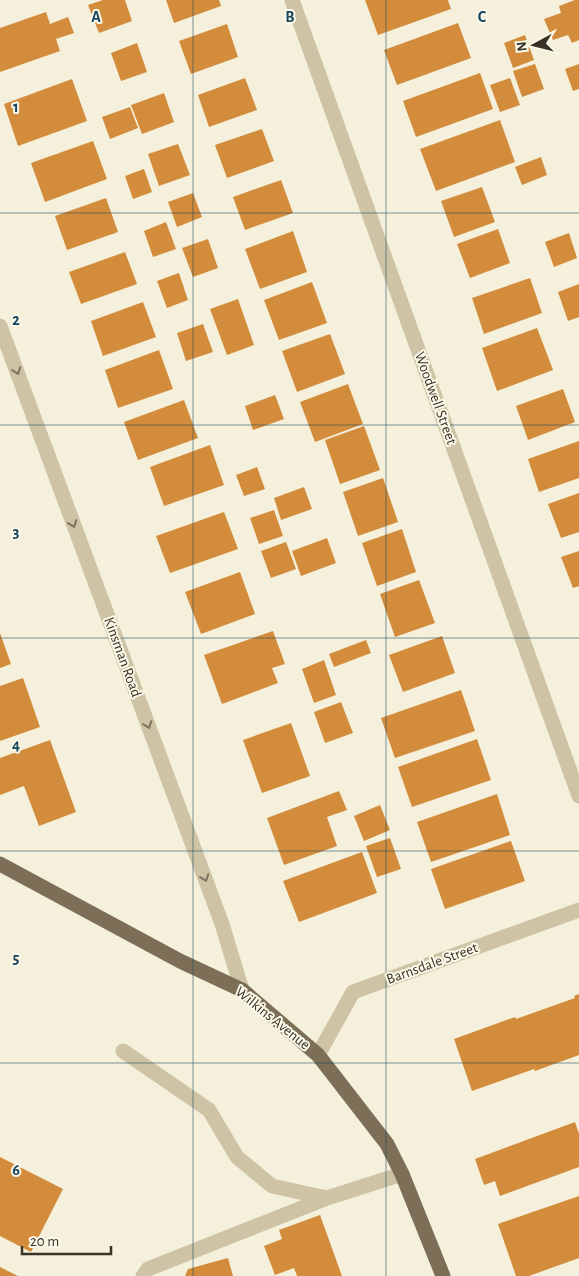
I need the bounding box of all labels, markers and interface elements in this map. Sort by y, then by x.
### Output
text: A [91,9,101,25]
text: B [285,9,295,25]
text: C [478,9,487,25]
north arrow [509,20,559,70]
text: N [515,41,530,52]
text: 1 [13,99,19,115]
text: 2 [12,312,20,328]
street label: Woodwell Street [412,350,459,447]
one-way arrow [11,366,21,375]
one-way arrow [67,519,77,527]
text: 3 [13,524,20,540]
street label: Kinsman Road [101,615,144,699]
one-way arrow [142,720,152,729]
text: 4 [12,737,20,753]
one-way arrow [199,873,209,881]
street label: Barnsdale Street [384,940,480,987]
text: 5 [13,950,20,966]
street label: Wilkins Avenue [233,984,313,1053]
text: 6 [12,1162,20,1178]
scale bar [22,1224,111,1256]
text: 20 m [30,1234,59,1249]

